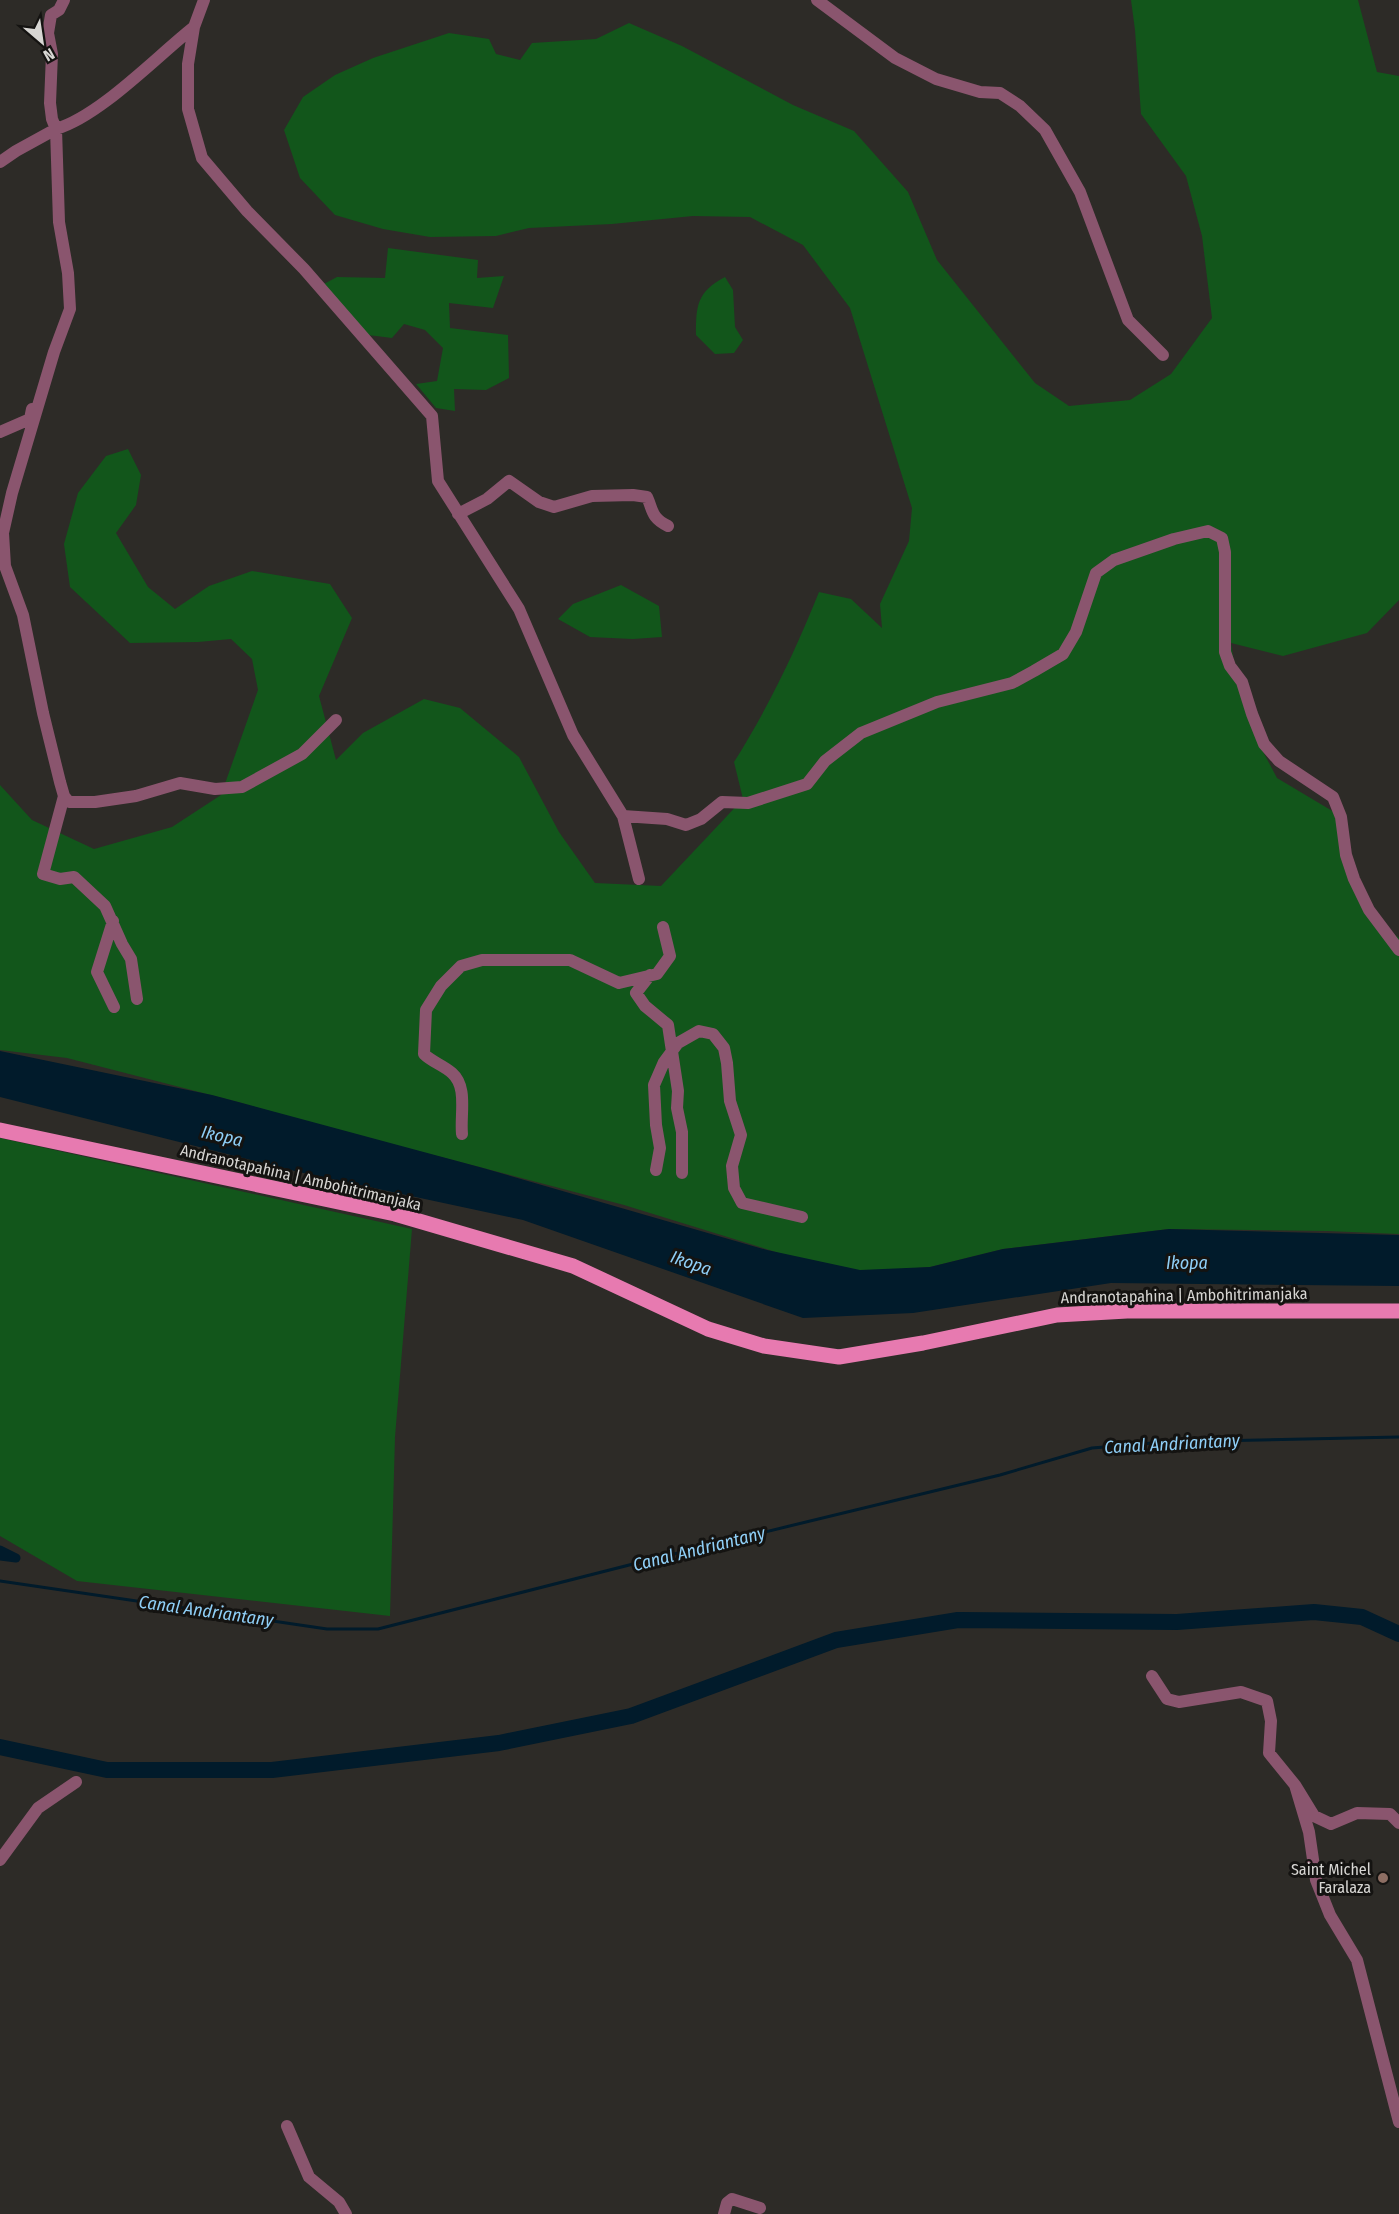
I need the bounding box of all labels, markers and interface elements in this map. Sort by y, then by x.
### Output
north arrow [12,12,72,72]
text: N [40,44,58,65]
water label: Ikopa [199,1121,245,1151]
street label: Andranotapahina | Ambohitrimanjaka [179,1140,423,1215]
water label: Ikopa [668,1246,714,1280]
water label: Ikopa [1166,1252,1208,1274]
street label: Andranotapahina | Ambohitrimanjaka [1060,1284,1308,1307]
water label: Canal Andriantany [1104,1429,1241,1459]
water label: Canal Andriantany [631,1522,768,1576]
water label: Canal Andriantany [137,1591,276,1631]
place label: Saint Michel Faralaza [1291,1860,1371,1897]
marker: Saint Michel Faralaza [1376,1871,1390,1885]

